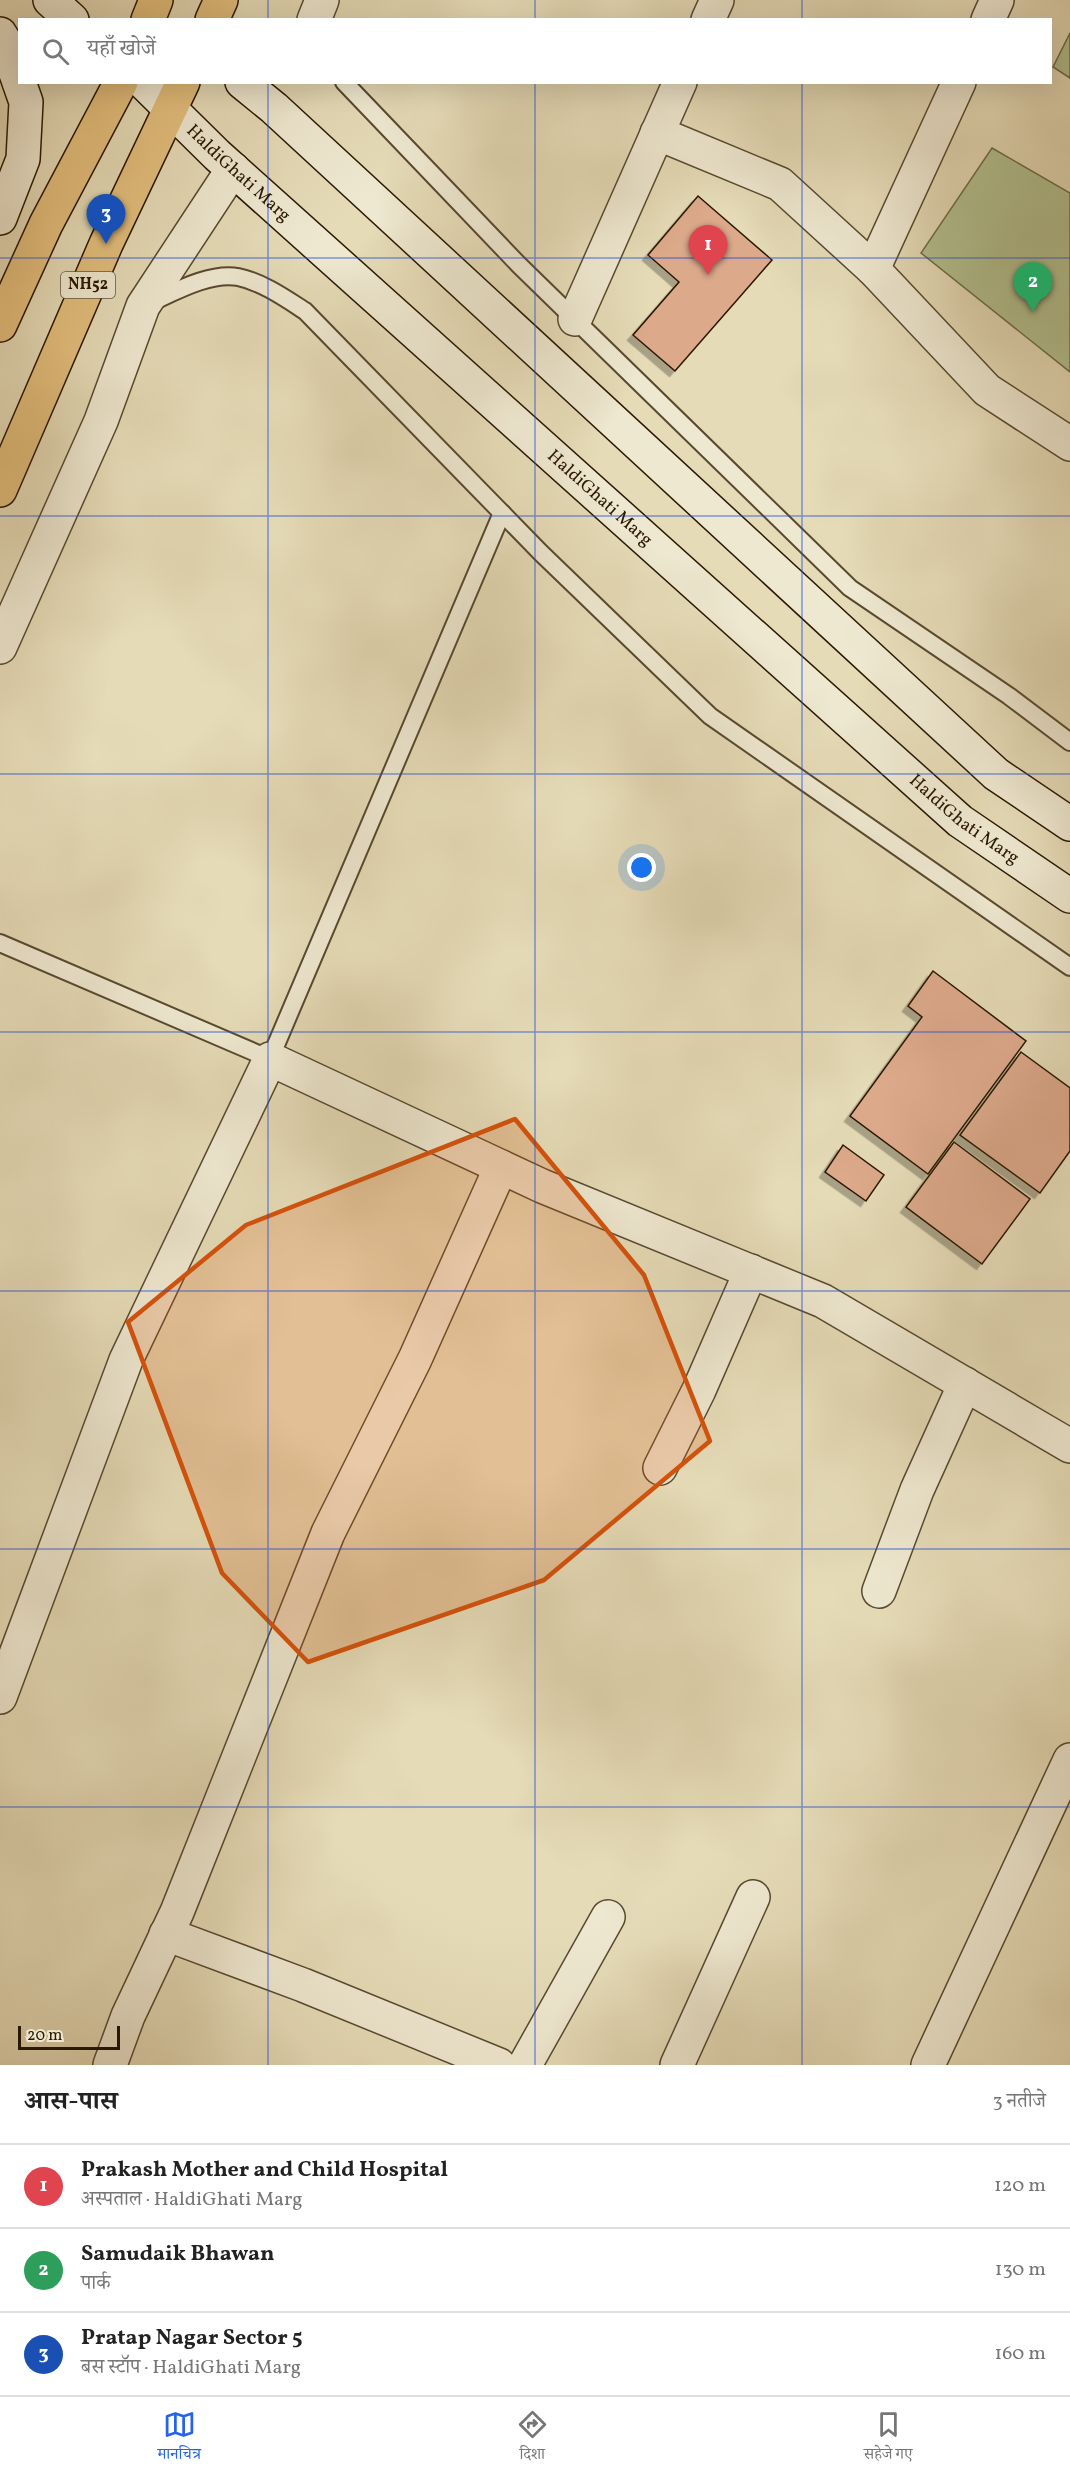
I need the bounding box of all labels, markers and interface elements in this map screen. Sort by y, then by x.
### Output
search box [18,18,1052,84]
text: यहाँ खोजें [87,34,156,65]
icon: search [39,35,72,68]
street label: HaldiGhati Marg [181,119,296,228]
pin: 3 [86,194,126,244]
pin: 1 [688,226,728,275]
pin: 2 [1014,262,1052,312]
road number: NH52 [61,272,115,298]
street label: HaldiGhati Marg [542,444,658,552]
street label: HaldiGhati Marg [903,768,1024,870]
your location [627,853,656,882]
scale bar [18,2023,120,2050]
text: 20 m [27,2025,62,2047]
text: आस-पास [24,2084,118,2120]
text: 3 नतीजे [992,2088,1046,2116]
text: Prakash Mother and Child Hospital [81,2155,448,2186]
text: 1 [39,2172,48,2200]
text: 120 m [994,2172,1046,2200]
text: अस्पताल · HaldiGhati Marg [81,2186,303,2214]
text: Samudaik Bhawan [81,2239,275,2270]
text: 2 [38,2256,49,2284]
text: 130 m [995,2256,1046,2284]
text: पार्क [81,2270,110,2298]
text: Pratap Nagar Sector 5 [81,2323,303,2354]
text: 3 [38,2340,49,2368]
text: 160 m [994,2340,1046,2368]
text: बस स्टॉप · HaldiGhati Marg [81,2354,301,2382]
tab: मानचित्र [157,2408,201,2469]
tab: दिशा [516,2408,549,2469]
tab: सहेजे गए [864,2408,912,2469]

